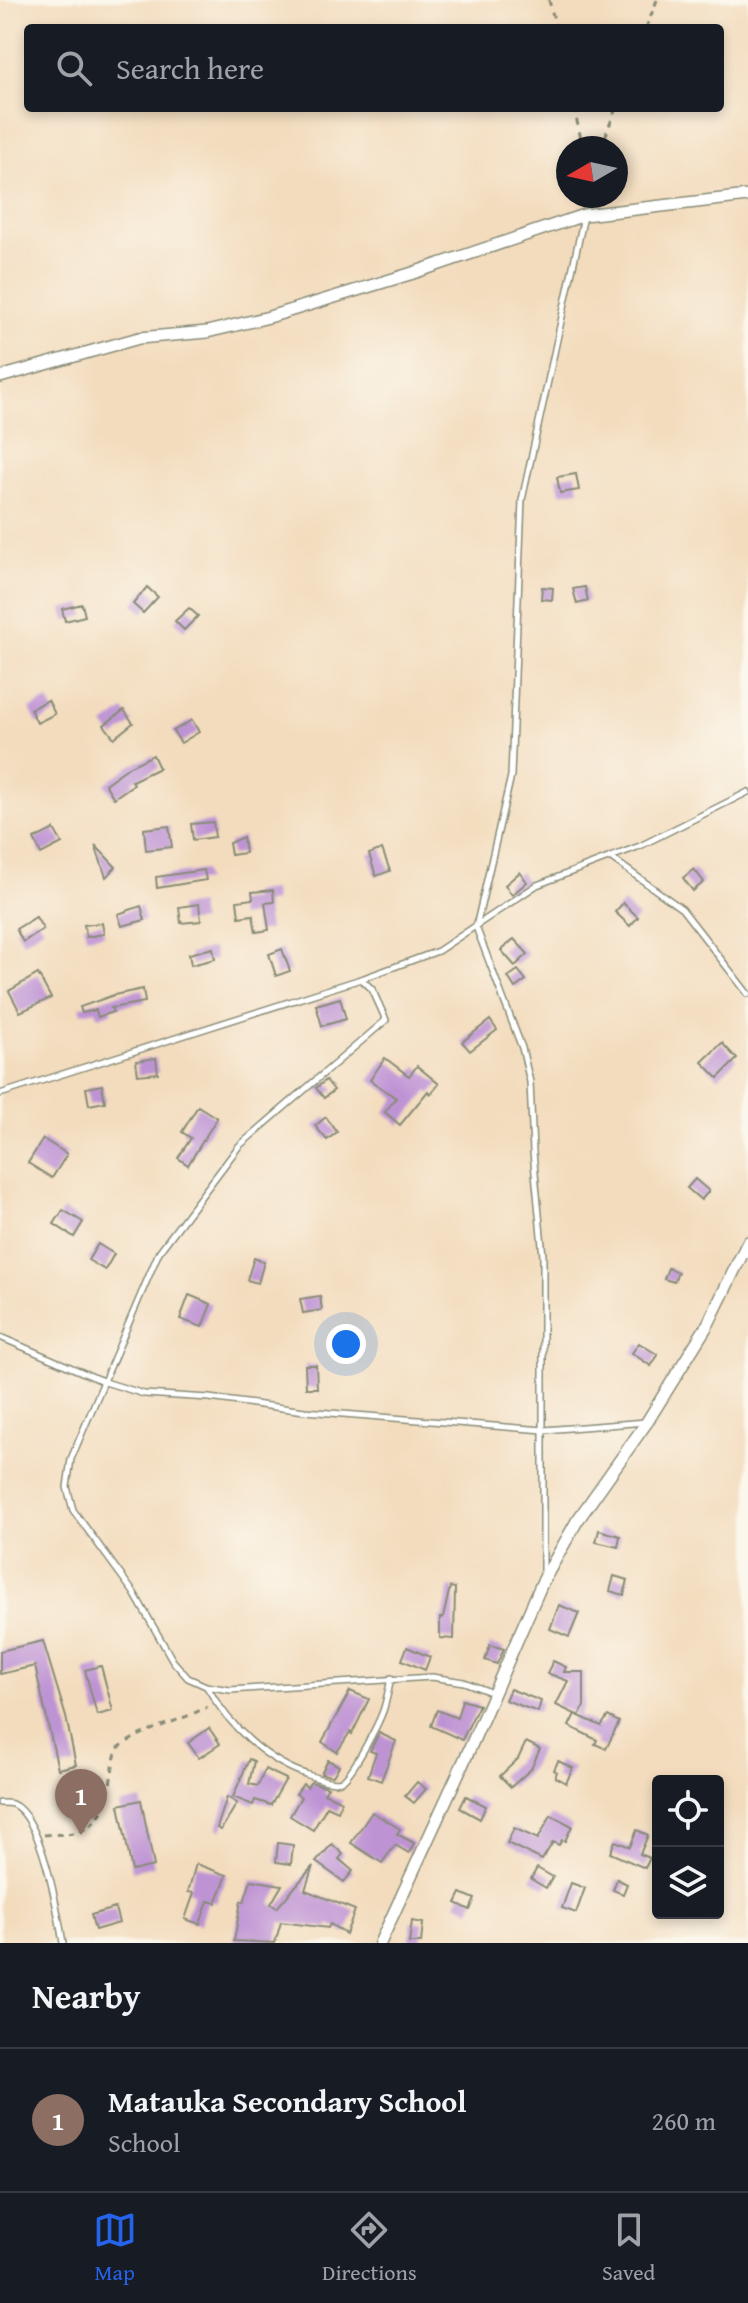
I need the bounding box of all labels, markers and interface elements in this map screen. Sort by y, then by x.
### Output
search box [24,24,724,112]
icon: search [52,46,96,90]
text: Search here [116,46,264,90]
north arrow [556,136,628,208]
your location [326,1324,366,1364]
pin: 1 [55,1769,107,1835]
map controls [652,1775,724,1919]
button: locate [652,1775,724,1847]
button: layers [652,1847,724,1919]
text: Nearby [32,1971,141,2020]
text: Matauka Secondary School [108,2079,467,2123]
text: 1 [51,2101,65,2140]
text: 260 m [651,2101,716,2140]
text: School [108,2123,180,2162]
tab: Map [93,2208,137,2288]
tab: Directions [322,2208,417,2288]
tab: Saved [602,2208,655,2288]

